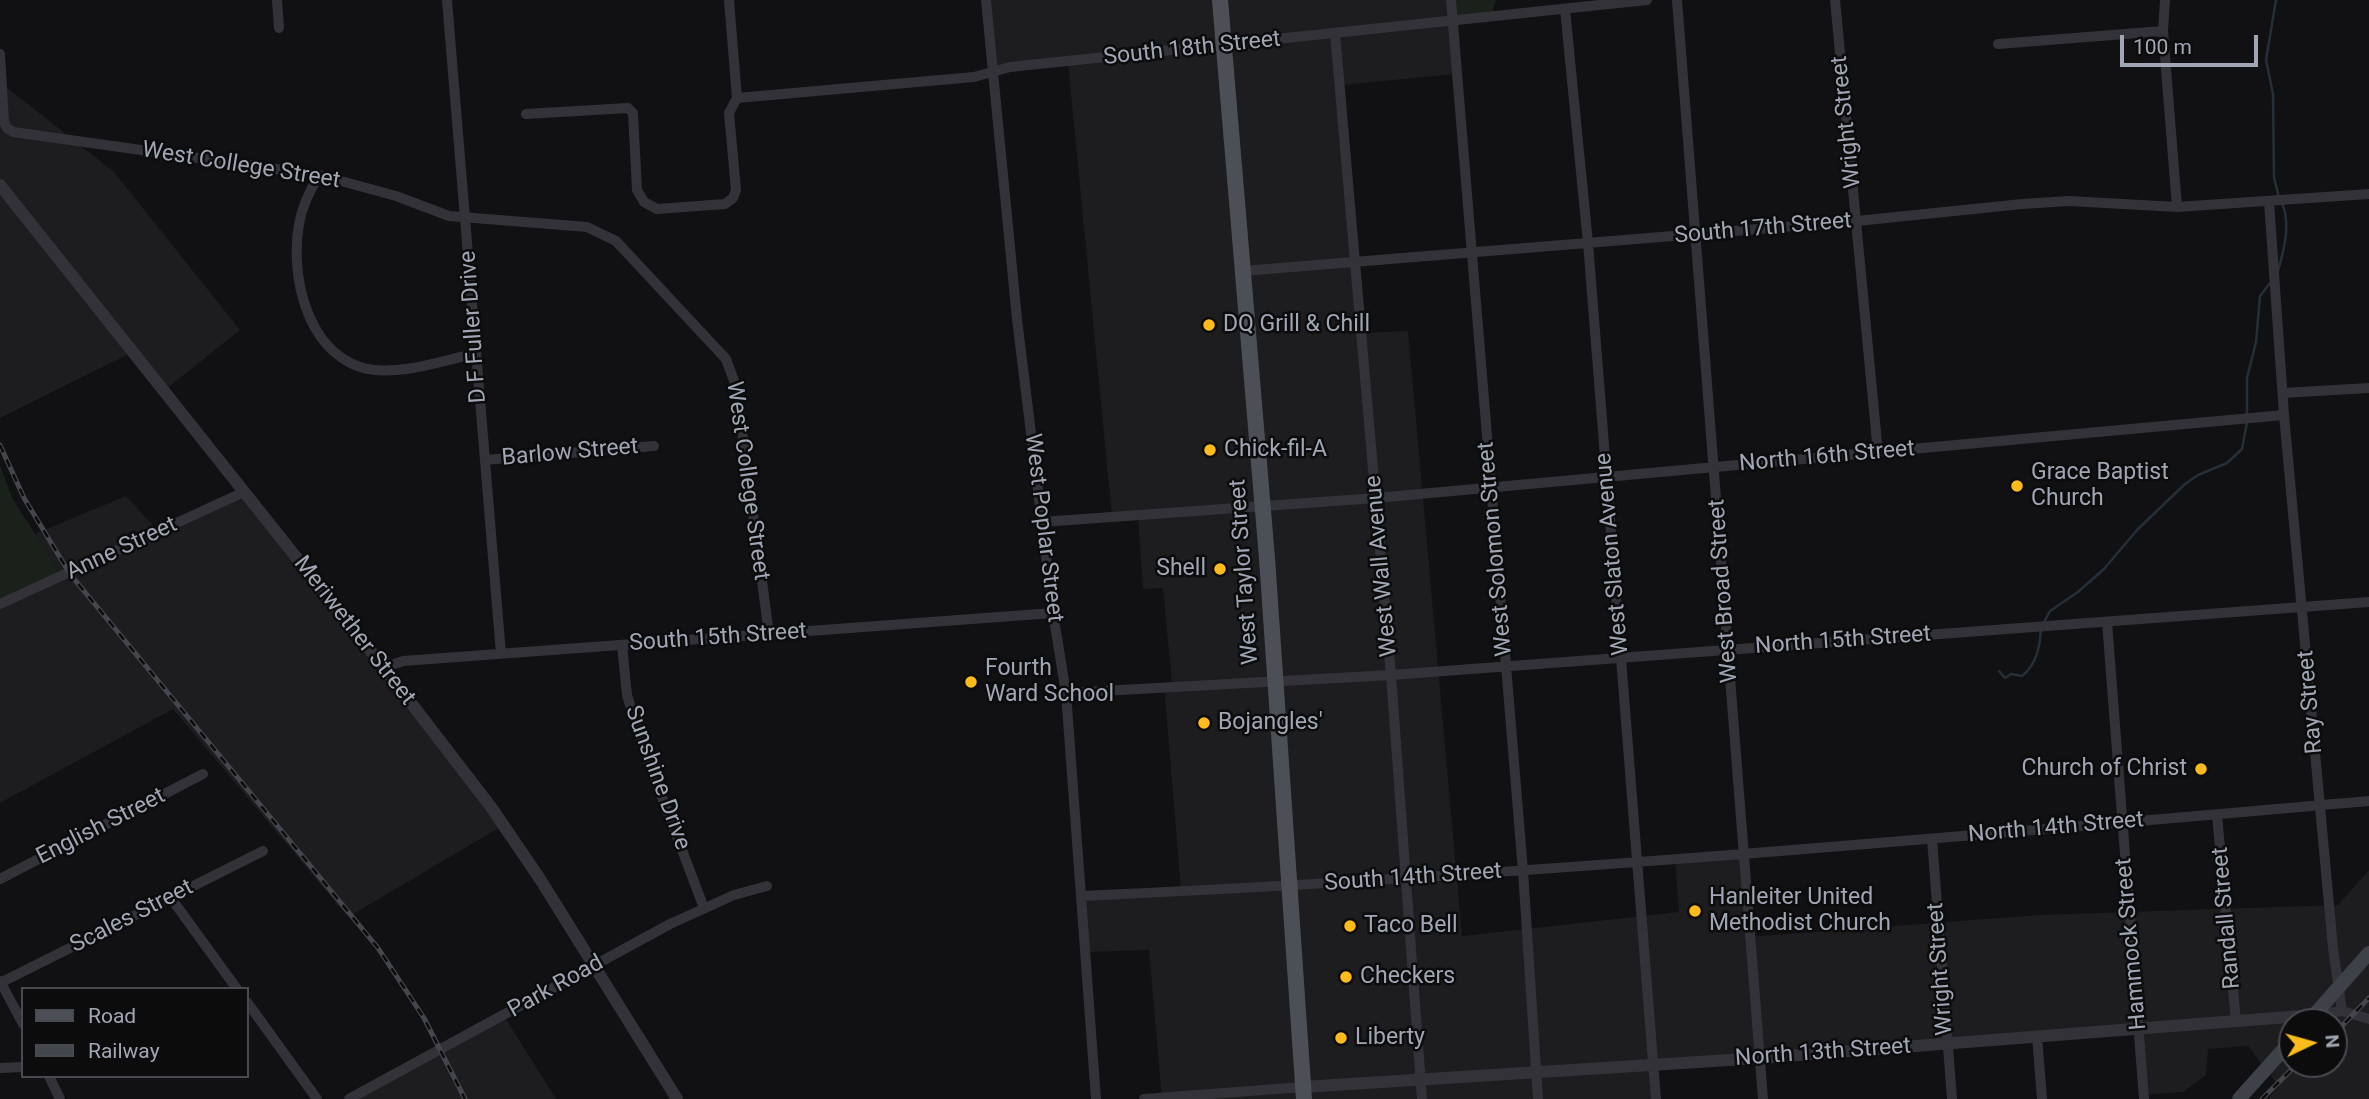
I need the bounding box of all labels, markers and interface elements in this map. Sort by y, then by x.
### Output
scale bar [2124,21,2262,65]
street label: South 18th Street [1102,26,1282,72]
text: 100 m [2133,35,2192,59]
street label: Wright Street [1826,54,1868,190]
street label: West College Street [140,137,342,195]
street label: South 17th Street [1673,208,1853,250]
street label: D F Fuller Drive [455,250,493,404]
place label: DQ Grill & Chill [1223,311,1370,339]
marker: DQ Grill & Chill [1201,317,1217,333]
street label: West College Street [719,380,775,582]
street label: West Poplar Street [1018,432,1068,624]
street label: Barlow Street [501,433,639,473]
place label: Chick-fil-A [1224,436,1327,464]
street label: North 16th Street [1738,436,1916,478]
street label: West Solomon Street [1473,441,1519,657]
marker: Chick-fil-A [1202,442,1218,458]
street label: West Slaton Avenue [1590,452,1636,656]
place label: Grace Baptist Church [2031,459,2169,513]
street label: West Wall Avenue [1360,474,1404,658]
street label: West Taylor Street [1225,478,1265,666]
marker: Grace Baptist Church [2009,478,2025,494]
street label: West Broad Street [1704,498,1744,684]
street label: Anne Street [62,511,182,587]
street label: Meriwether Street [287,551,421,711]
place label: Shell [1156,555,1206,583]
marker: Shell [1212,561,1228,577]
street label: South 15th Street [628,618,808,658]
street label: North 15th Street [1754,621,1932,661]
street label: Ray Street [2293,649,2329,755]
place label: Fourth Ward School [985,655,1114,709]
marker: Fourth Ward School [963,674,979,690]
street label: Sunshine Drive [618,702,696,854]
place label: Bojangles' [1218,709,1323,737]
marker: Bojangles' [1196,715,1212,731]
place label: Church of Christ [2021,755,2187,783]
marker: Church of Christ [2193,761,2209,777]
street label: English Street [32,783,170,871]
street label: North 14th Street [1967,807,2145,849]
street label: Randall Street [2207,846,2247,990]
street label: Hammock Street [2111,857,2153,1031]
street label: South 14th Street [1323,858,1503,898]
street label: Scales Street [66,874,198,960]
place label: Hanleiter United Methodist Church [1709,884,1891,938]
street label: Wright Street [1923,902,1959,1036]
marker: Hanleiter United Methodist Church [1687,903,1703,919]
place label: Taco Bell [1364,912,1458,940]
marker: Taco Bell [1342,918,1358,934]
street label: Park Road [503,950,609,1024]
place label: Checkers [1360,963,1455,991]
marker: Checkers [1338,969,1354,985]
legend [21,987,248,1078]
text: Road [88,1004,136,1028]
north arrow [2278,1008,2348,1078]
place label: Liberty [1355,1024,1425,1052]
marker: Liberty [1333,1030,1349,1046]
street label: North 13th Street [1734,1033,1912,1073]
text: N [2320,1034,2344,1049]
text: Railway [88,1039,160,1063]

